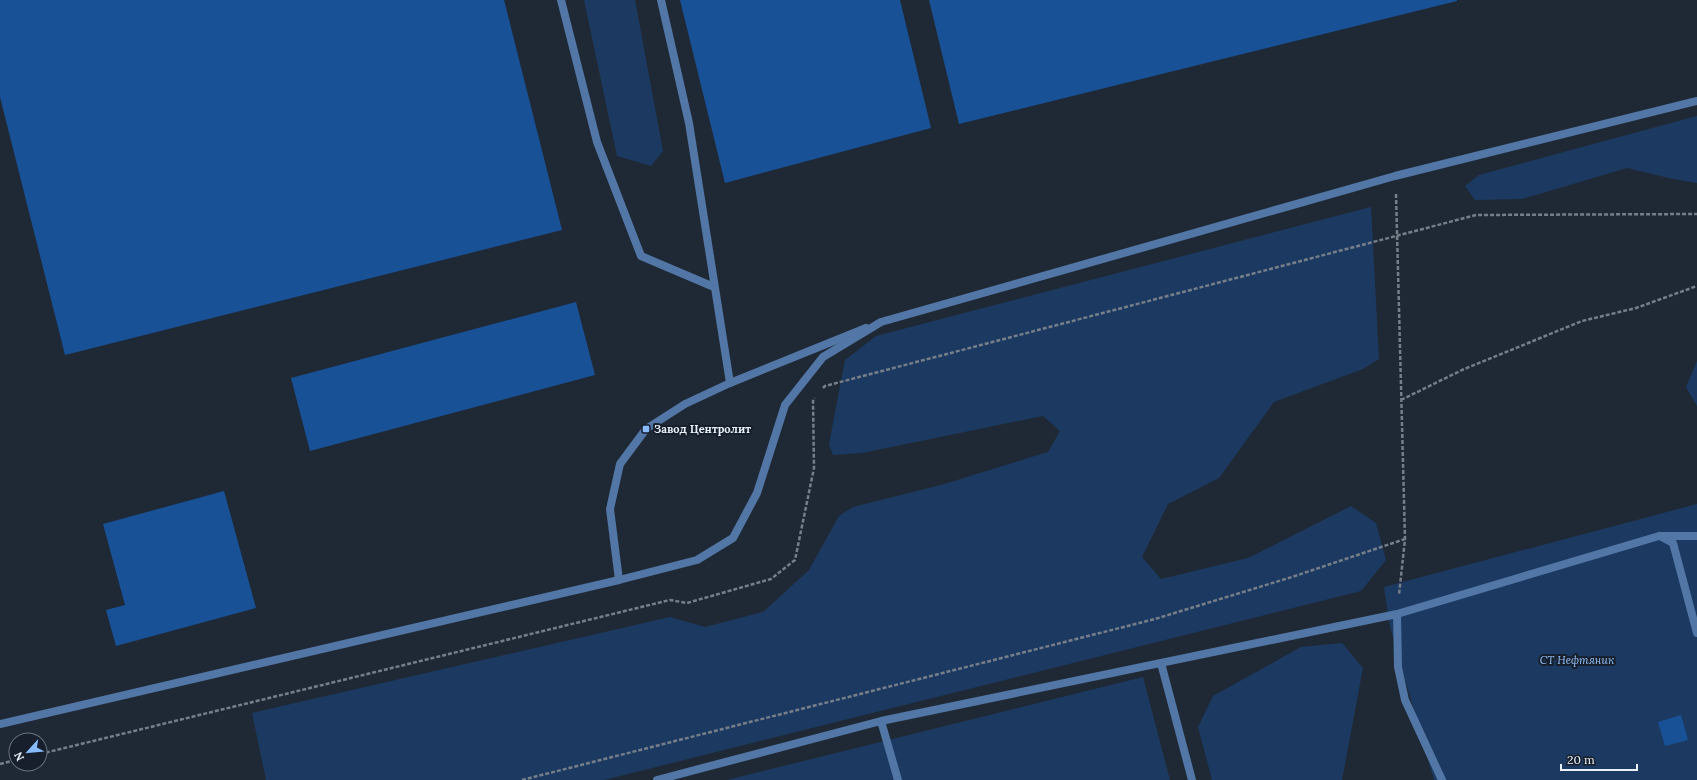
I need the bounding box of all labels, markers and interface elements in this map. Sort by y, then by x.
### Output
place label: Завод Центролит [654,422,751,436]
marker: Завод Центролит [641,424,651,434]
park label: СТ Нефтяник [1540,653,1615,667]
north arrow [8,732,48,772]
scale bar [1561,746,1637,772]
text: N [11,749,27,764]
text: 20 m [1567,752,1595,767]

